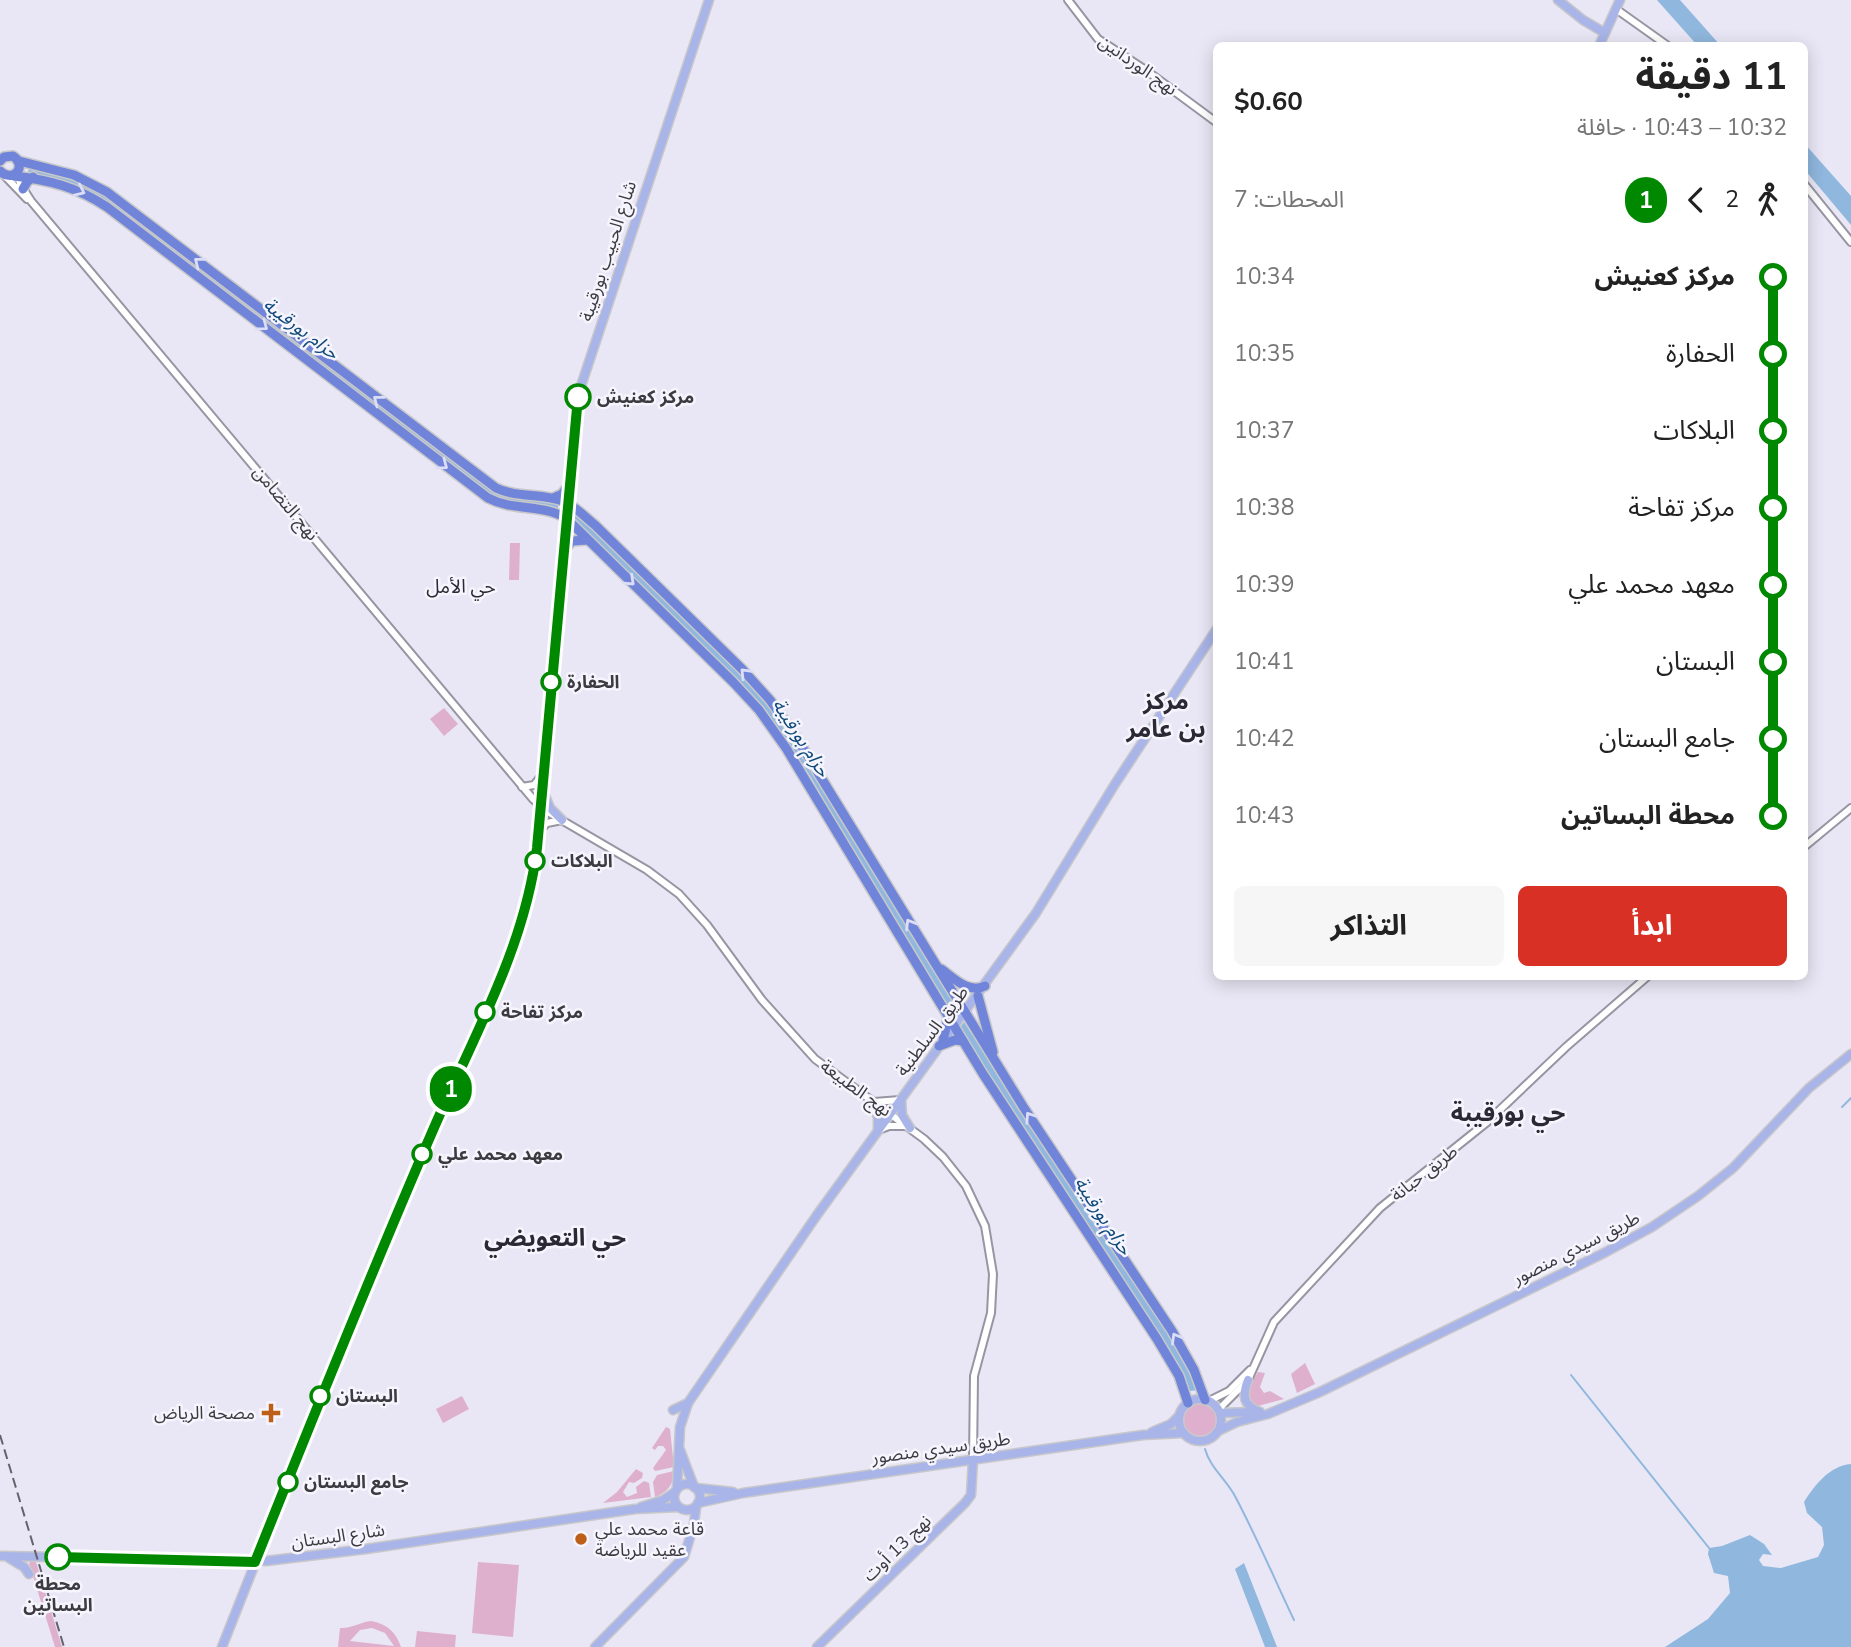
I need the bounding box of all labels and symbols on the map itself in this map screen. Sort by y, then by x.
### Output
street label: نهج الوردانين [1093,29,1182,102]
street label: شارع الحبيب بورقيبة [574,178,644,325]
one-way arrow [73,183,85,197]
one-way arrow [194,257,207,270]
water label: حزام بورقيبة [257,292,345,367]
one-way arrow [255,318,267,330]
marker: مركز كعنيش [565,384,591,410]
place label: مركز كعنيش [597,385,694,409]
one-way arrow [373,395,386,408]
one-way arrow [435,456,448,469]
street label: نهج التضامن [247,460,324,546]
one-way arrow [622,572,635,585]
district label: حي الأمل [426,574,496,601]
one-way arrow [741,668,754,681]
place label: الحفارة [567,670,619,694]
marker: الحفارة [541,672,561,692]
district label: مركز بن عامر [1125,685,1206,745]
water label: حزام بورقيبة [765,694,836,783]
place label: البلاكات [551,849,613,873]
marker: البلاكات [525,851,545,871]
one-way arrow [905,918,918,931]
street label: طريق السلطنية [890,981,974,1081]
place label: مركز تفاحة [501,1000,583,1024]
marker: مركز تفاحة [475,1002,495,1022]
street label: نهج الطبيعة [815,1054,897,1123]
line badge: 1 [428,1066,474,1112]
district label: حي بورقيبة [1451,1097,1565,1133]
one-way arrow [1026,1112,1039,1125]
street label: طريق حبانة [1386,1139,1462,1207]
place label: معهد محمد علي [438,1142,563,1168]
marker: معهد محمد علي [412,1144,432,1164]
water label: حزام بورقيبة [1067,1172,1138,1261]
street label: طريق سيدي منصور [1507,1206,1644,1292]
district label: حي التعويضي [484,1222,626,1258]
one-way arrow [1171,1333,1184,1346]
place label: البستان [336,1384,398,1408]
marker: البستان [310,1386,330,1406]
place label: مصحة الرياض [154,1401,255,1425]
marker: مصحة الرياض [261,1403,281,1423]
street label: طريق سيدي منصور [869,1426,1012,1471]
place label: جامع البستان [304,1470,409,1495]
marker: جامع البستان [278,1472,298,1492]
street label: نهج 13 أوت [857,1509,937,1587]
place label: قاعة محمد علي عقيد للرياضة [595,1517,704,1562]
street label: شارع البستان [290,1518,387,1556]
marker: قاعة محمد علي عقيد للرياضة [573,1531,589,1547]
marker: محطة البساتين [45,1544,71,1570]
place label: محطة البساتين [23,1572,93,1617]

